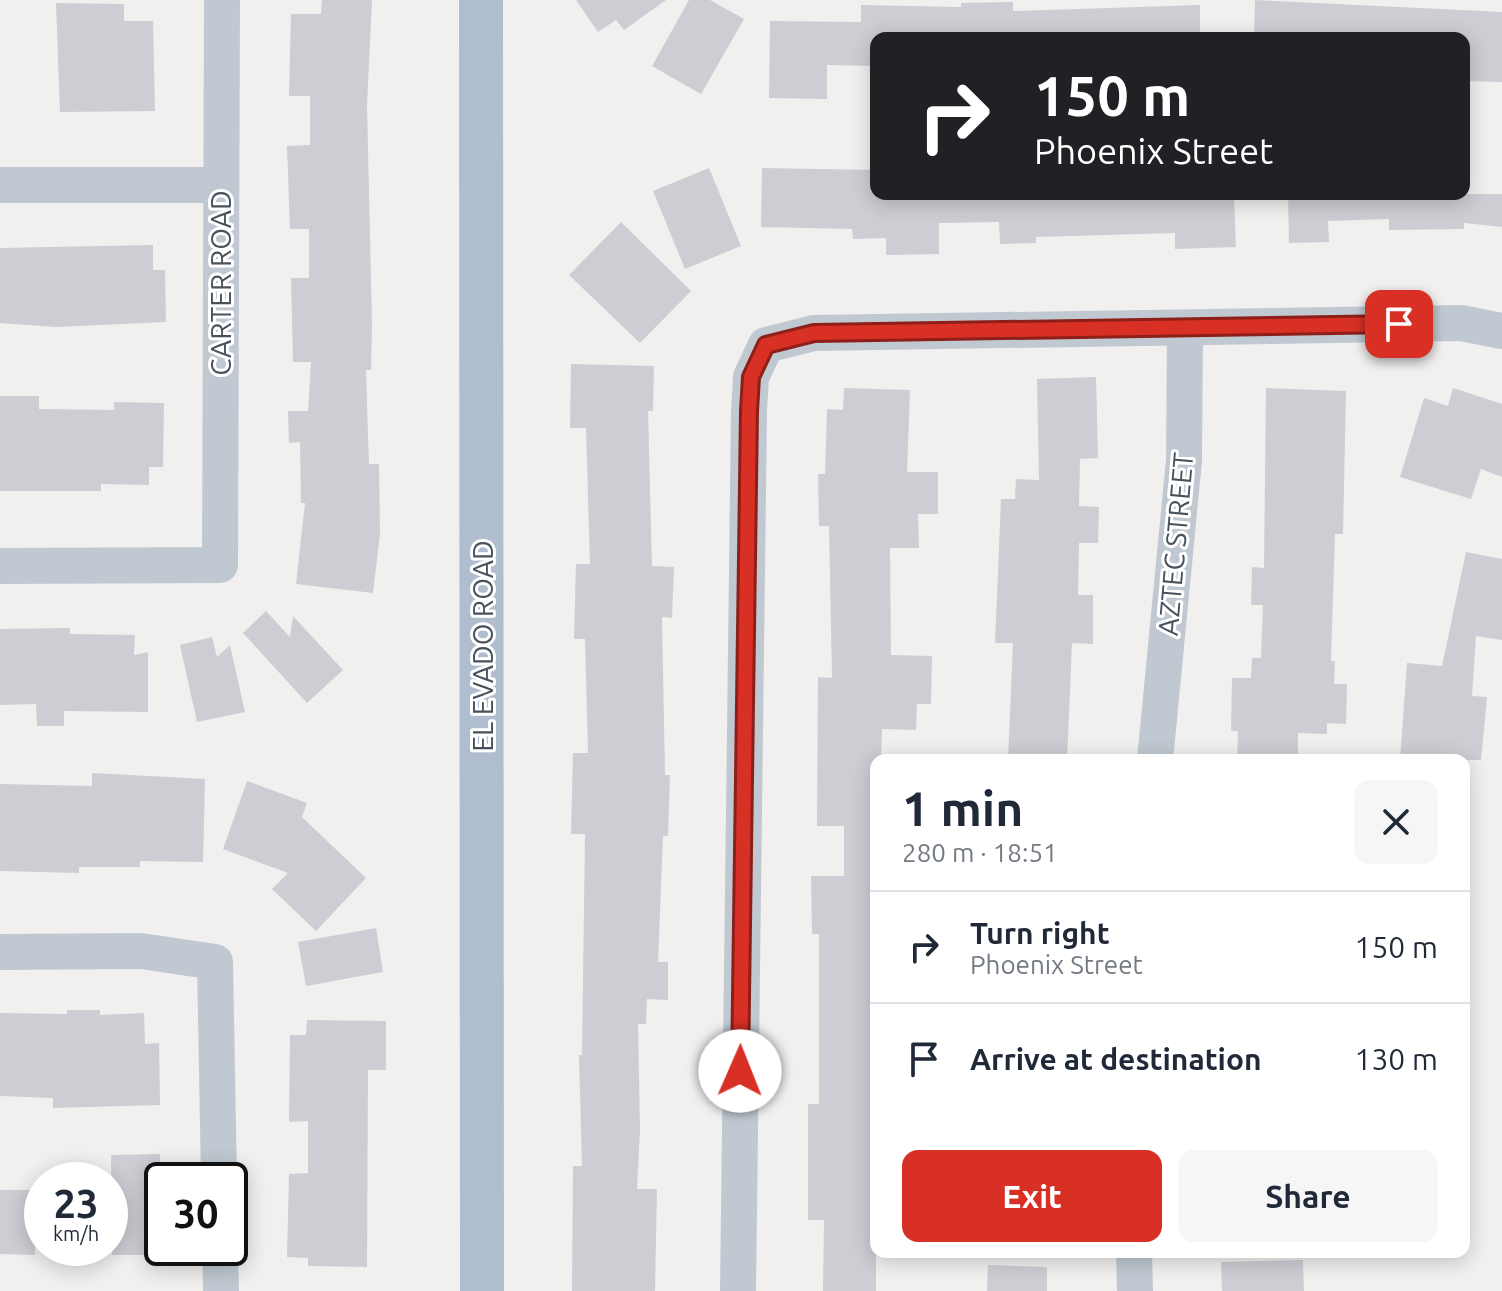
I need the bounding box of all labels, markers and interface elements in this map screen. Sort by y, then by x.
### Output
icon: right [902,64,1006,168]
text: 150 m [1034,64,1190,127]
text: Phoenix Street [1034,130,1273,171]
street label: CARTER ROAD [205,190,236,376]
pin [1365,290,1433,358]
icon: arrive [1377,302,1421,346]
street label: AZTEC STREET [1152,451,1198,637]
street label: EL EVADO ROAD [467,540,498,752]
button: close [1354,780,1438,864]
text: 1 min [902,781,1023,835]
text: 280 m · 18:51 [902,838,1058,867]
text: Turn right [970,916,1110,950]
icon: right [902,925,946,969]
text: 150 m [1354,930,1438,964]
text: Phoenix Street [970,950,1143,979]
position arrow [698,1029,782,1113]
icon: arrive [902,1037,946,1081]
text: Arrive at destination [970,1042,1262,1076]
text: 130 m [1354,1042,1438,1076]
button: Exit [902,1150,1162,1242]
button: Share [1178,1150,1438,1242]
speed limit sign: 30 [144,1162,248,1266]
text: 23 [53,1181,99,1226]
text: km/h [53,1222,99,1245]

